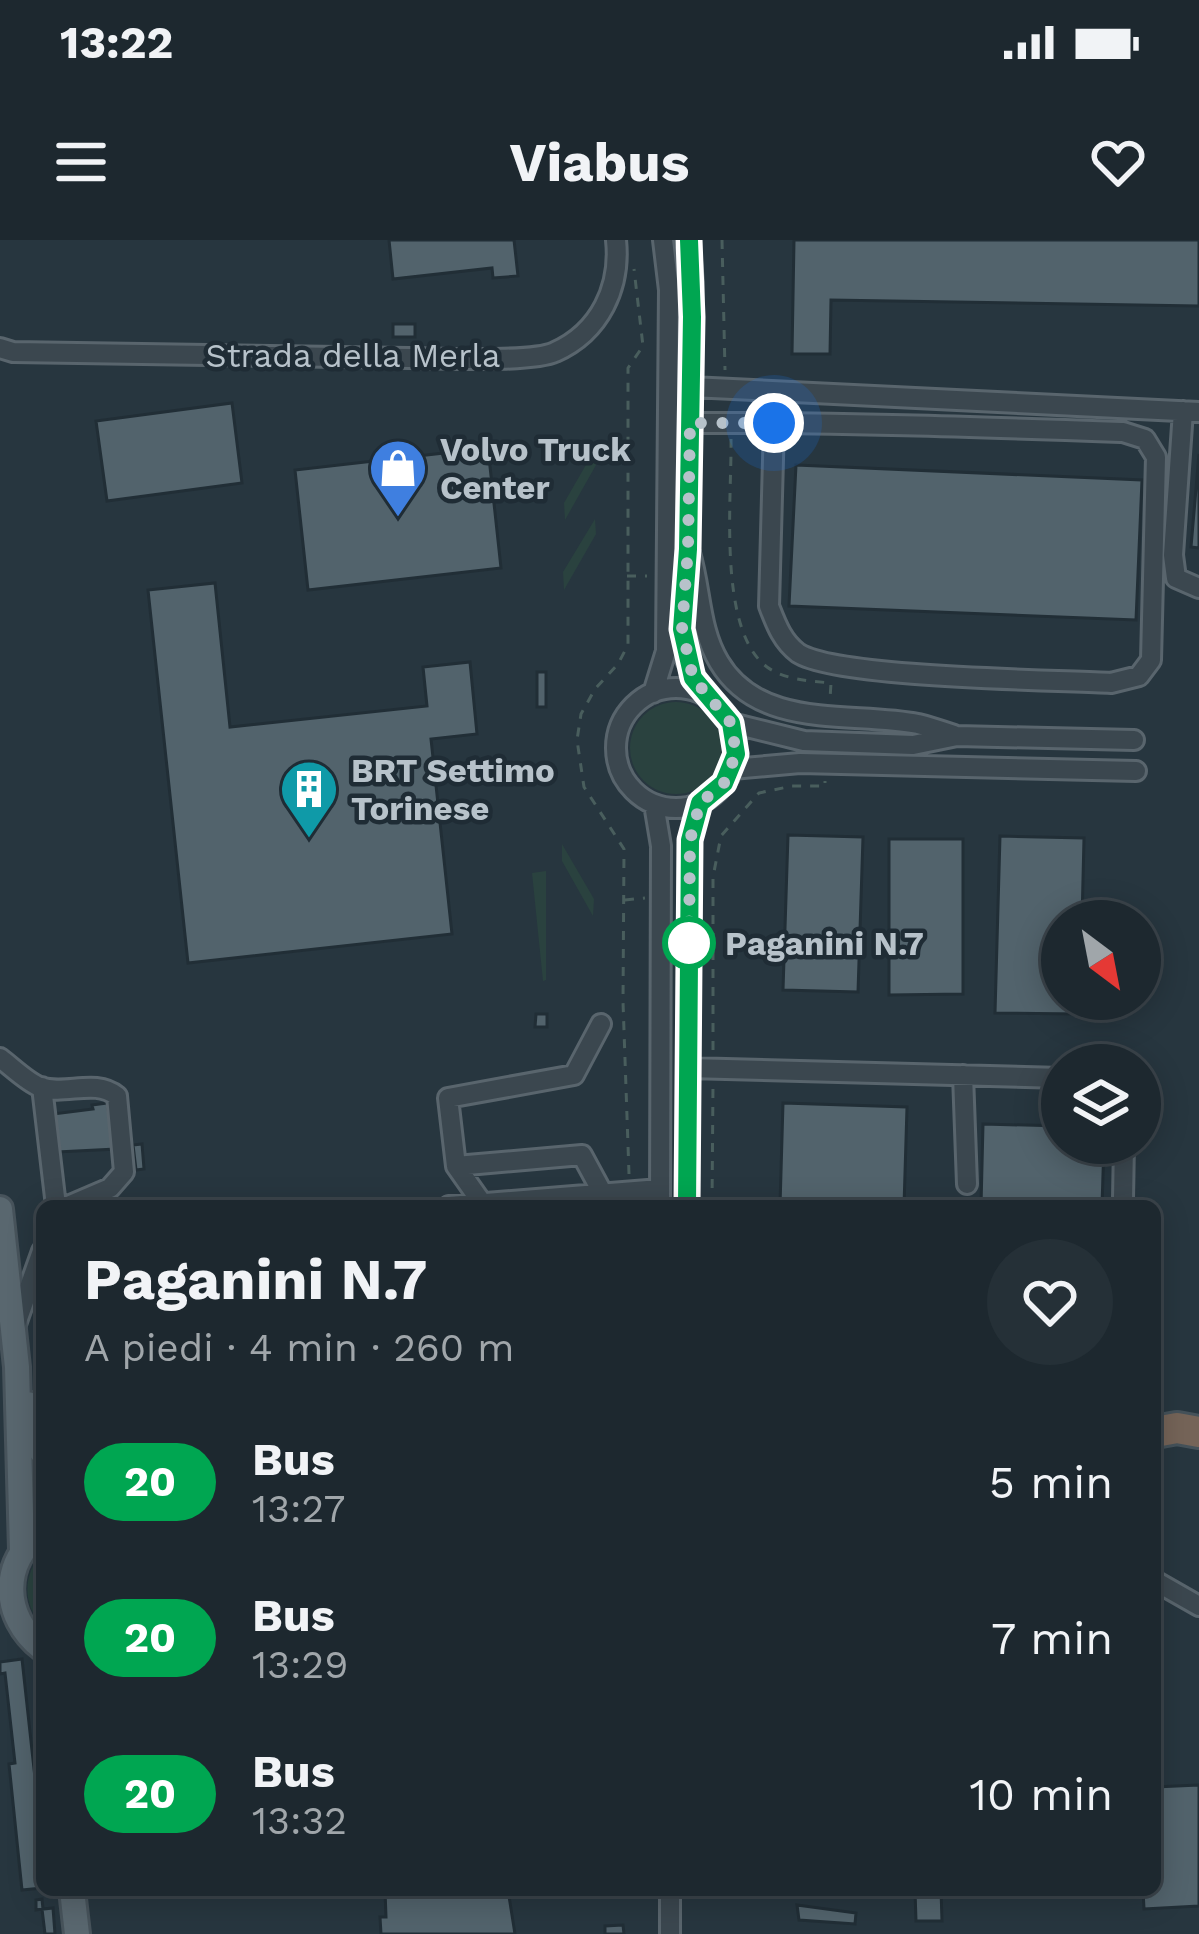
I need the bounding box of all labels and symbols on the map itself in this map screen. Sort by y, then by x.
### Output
street label: Strada della Merla [206,336,500,375]
your location [744,393,804,453]
place label: Volvo Truck Center [440,430,631,507]
shop icon: Volvo Truck Center [367,437,429,519]
place label: BRT Settimo Torinese [351,751,555,828]
building icon: BRT Settimo Torinese [278,758,340,840]
north arrow [1041,900,1161,1020]
marker: Paganini N.7 [664,918,714,968]
place label: Paganini N.7 [725,924,924,963]

